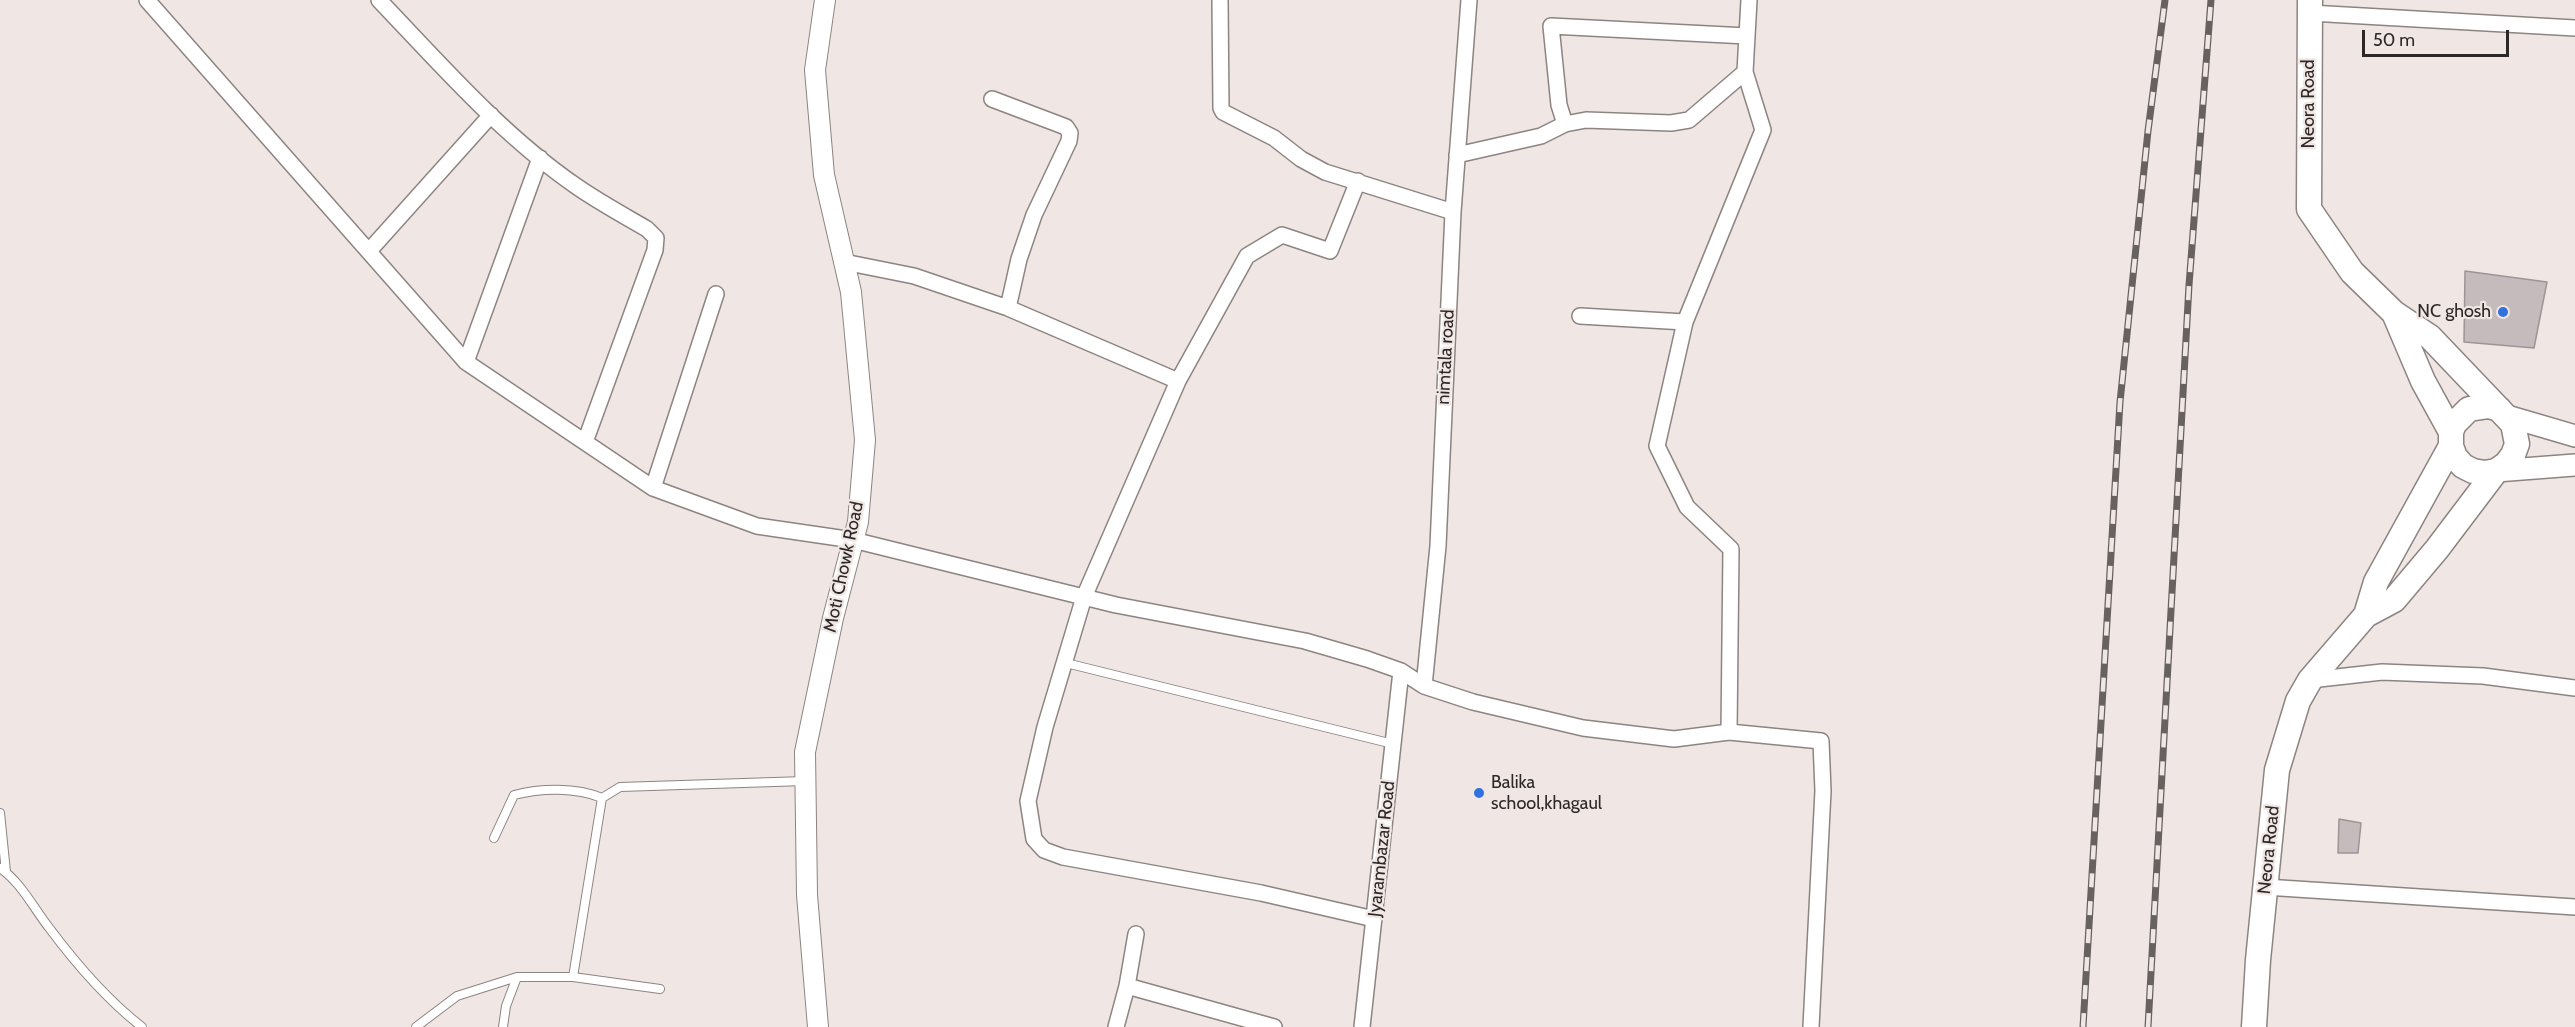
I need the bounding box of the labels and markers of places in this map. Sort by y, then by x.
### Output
place label: NC ghosh [2417,301,2491,323]
marker: NC ghosh [2496,305,2510,319]
place label: Balika school,khagaul [1491,772,1602,814]
marker: Balika school,khagaul [1472,786,1486,800]

